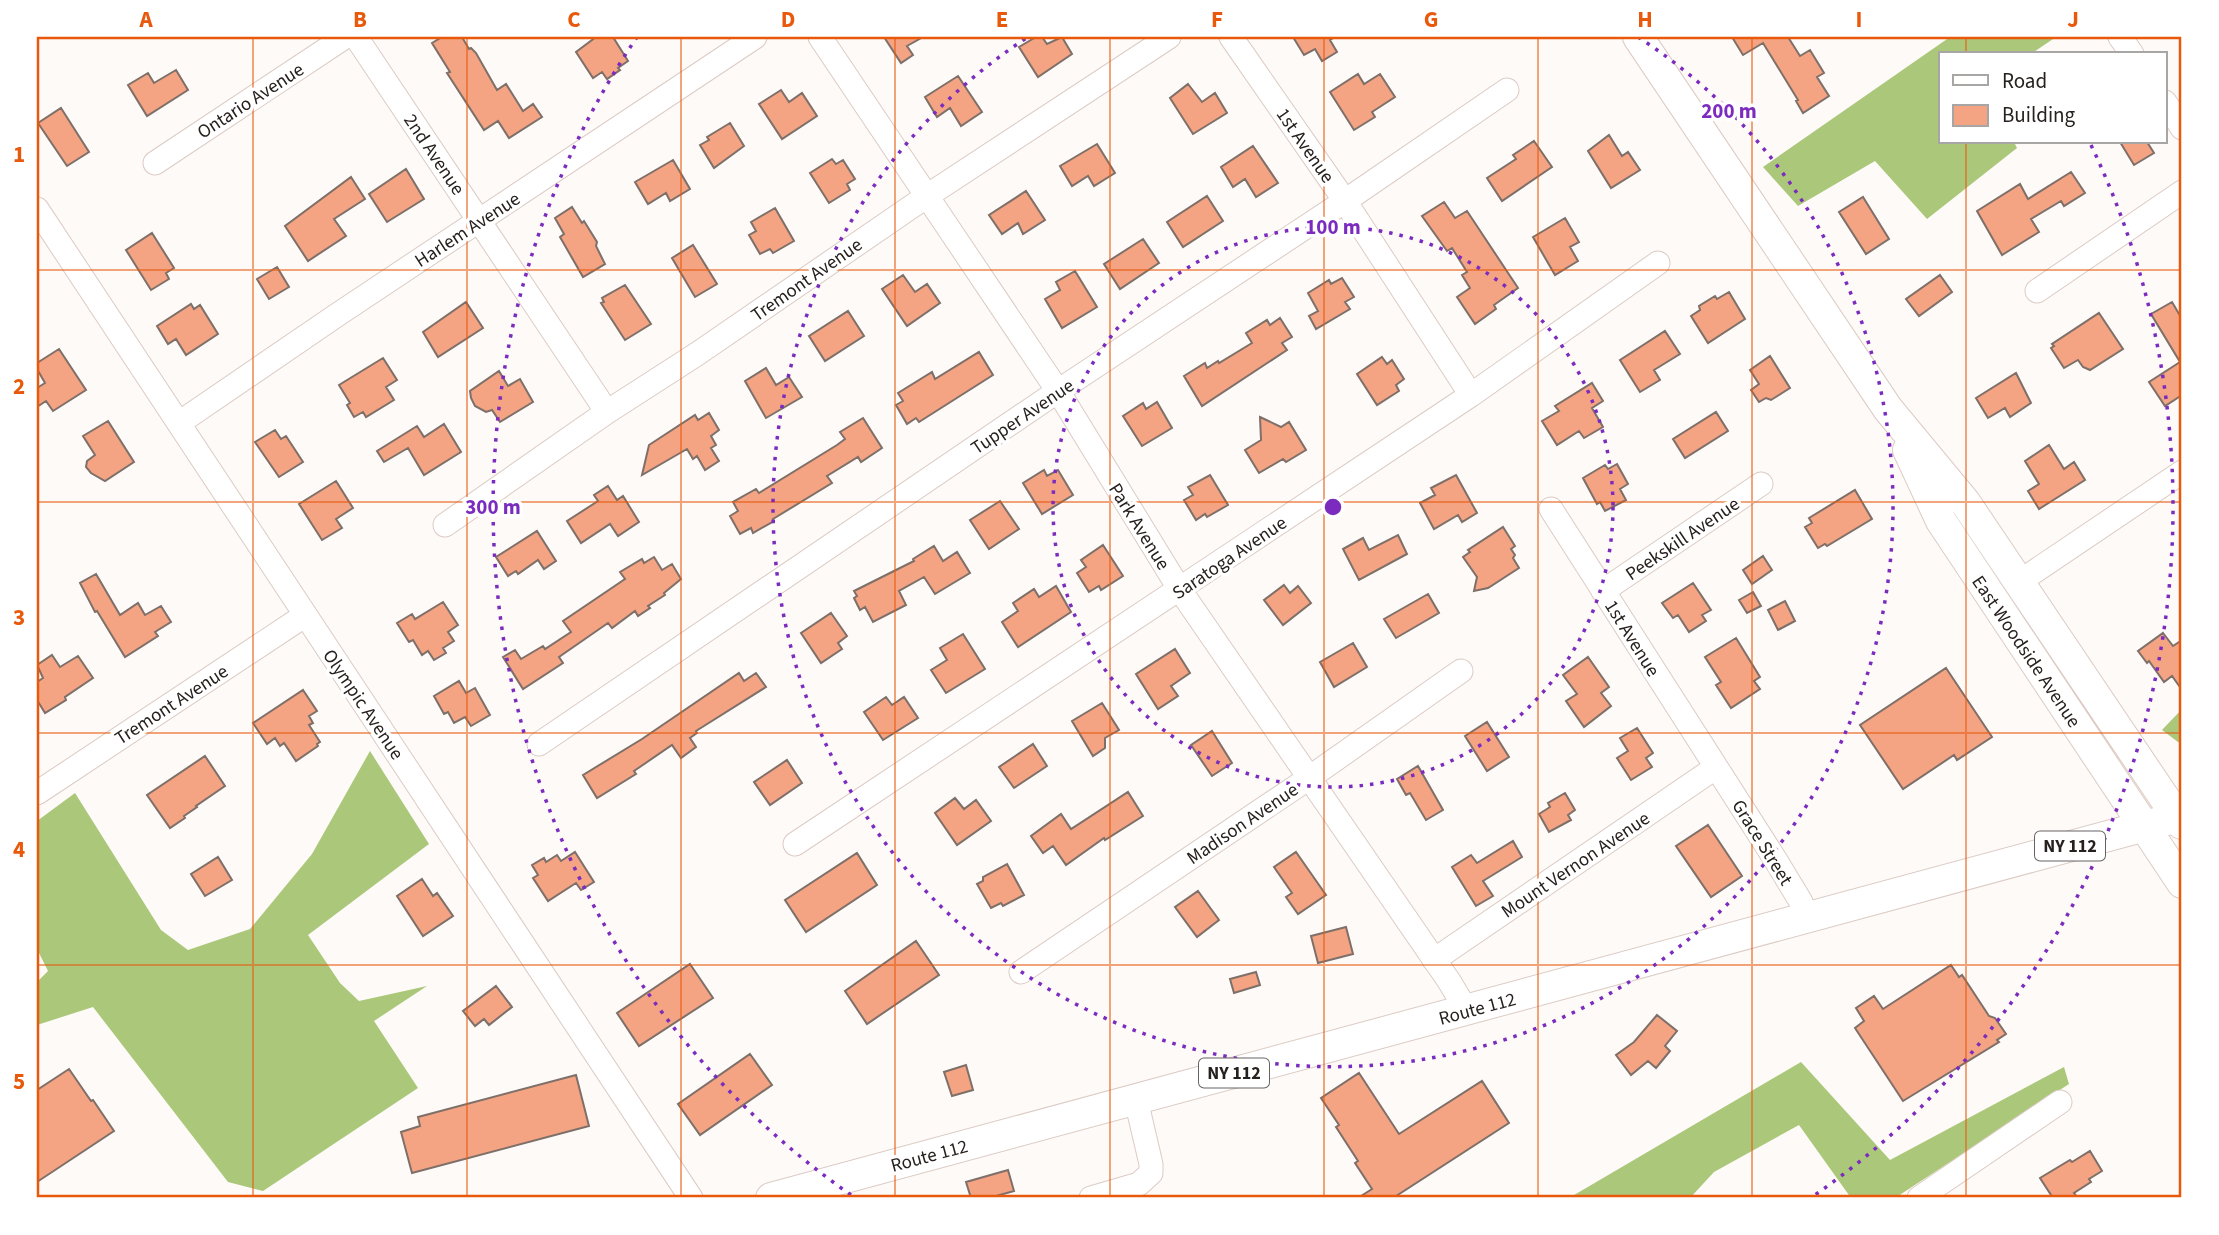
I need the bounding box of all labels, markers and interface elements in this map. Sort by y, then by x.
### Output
text: A [138,3,153,36]
text: B [353,3,367,36]
text: C [567,3,581,36]
text: D [781,3,795,36]
text: E [996,3,1008,36]
text: F [1211,3,1223,36]
text: G [1424,3,1438,36]
text: H [1637,3,1653,36]
text: I [1856,3,1862,36]
text: J [2067,3,2079,36]
legend [1939,52,2166,144]
street label: Ontario Avenue [192,57,310,146]
text: Road [2002,66,2047,96]
text: 200 m [1701,96,1757,126]
text: Building [2002,100,2076,130]
street label: 1st Avenue [1269,103,1340,189]
street label: 2nd Avenue [397,109,471,201]
text: 1 [13,138,25,171]
street label: Harlem Avenue [410,186,526,275]
text: 100 m [1305,212,1361,242]
street label: Tremont Avenue [746,232,868,329]
text: 2 [13,370,25,403]
street label: Tupper Avenue [966,373,1080,462]
street label: Park Avenue [1101,478,1176,575]
street label: Peekskill Avenue [1620,491,1745,588]
text: 300 m [465,492,521,522]
centre of rings [1321,495,1345,519]
street label: Saratoga Avenue [1167,510,1292,607]
street label: East Woodside Avenue [1965,570,2087,733]
street label: 1st Avenue [1598,595,1666,682]
text: 3 [13,601,25,634]
street label: Olympic Avenue [316,644,410,766]
street label: Tremont Avenue [110,658,234,752]
street label: Madison Avenue [1182,777,1304,872]
street label: Grace Street [1725,795,1799,891]
street label: Mount Vernon Avenue [1496,805,1656,925]
road number: NY 112 [2035,832,2105,860]
text: 4 [13,833,25,866]
street label: Route 112 [1436,986,1519,1033]
road number: NY 112 [1199,1058,1269,1088]
text: 5 [13,1065,25,1098]
street label: Route 112 [888,1133,971,1180]

